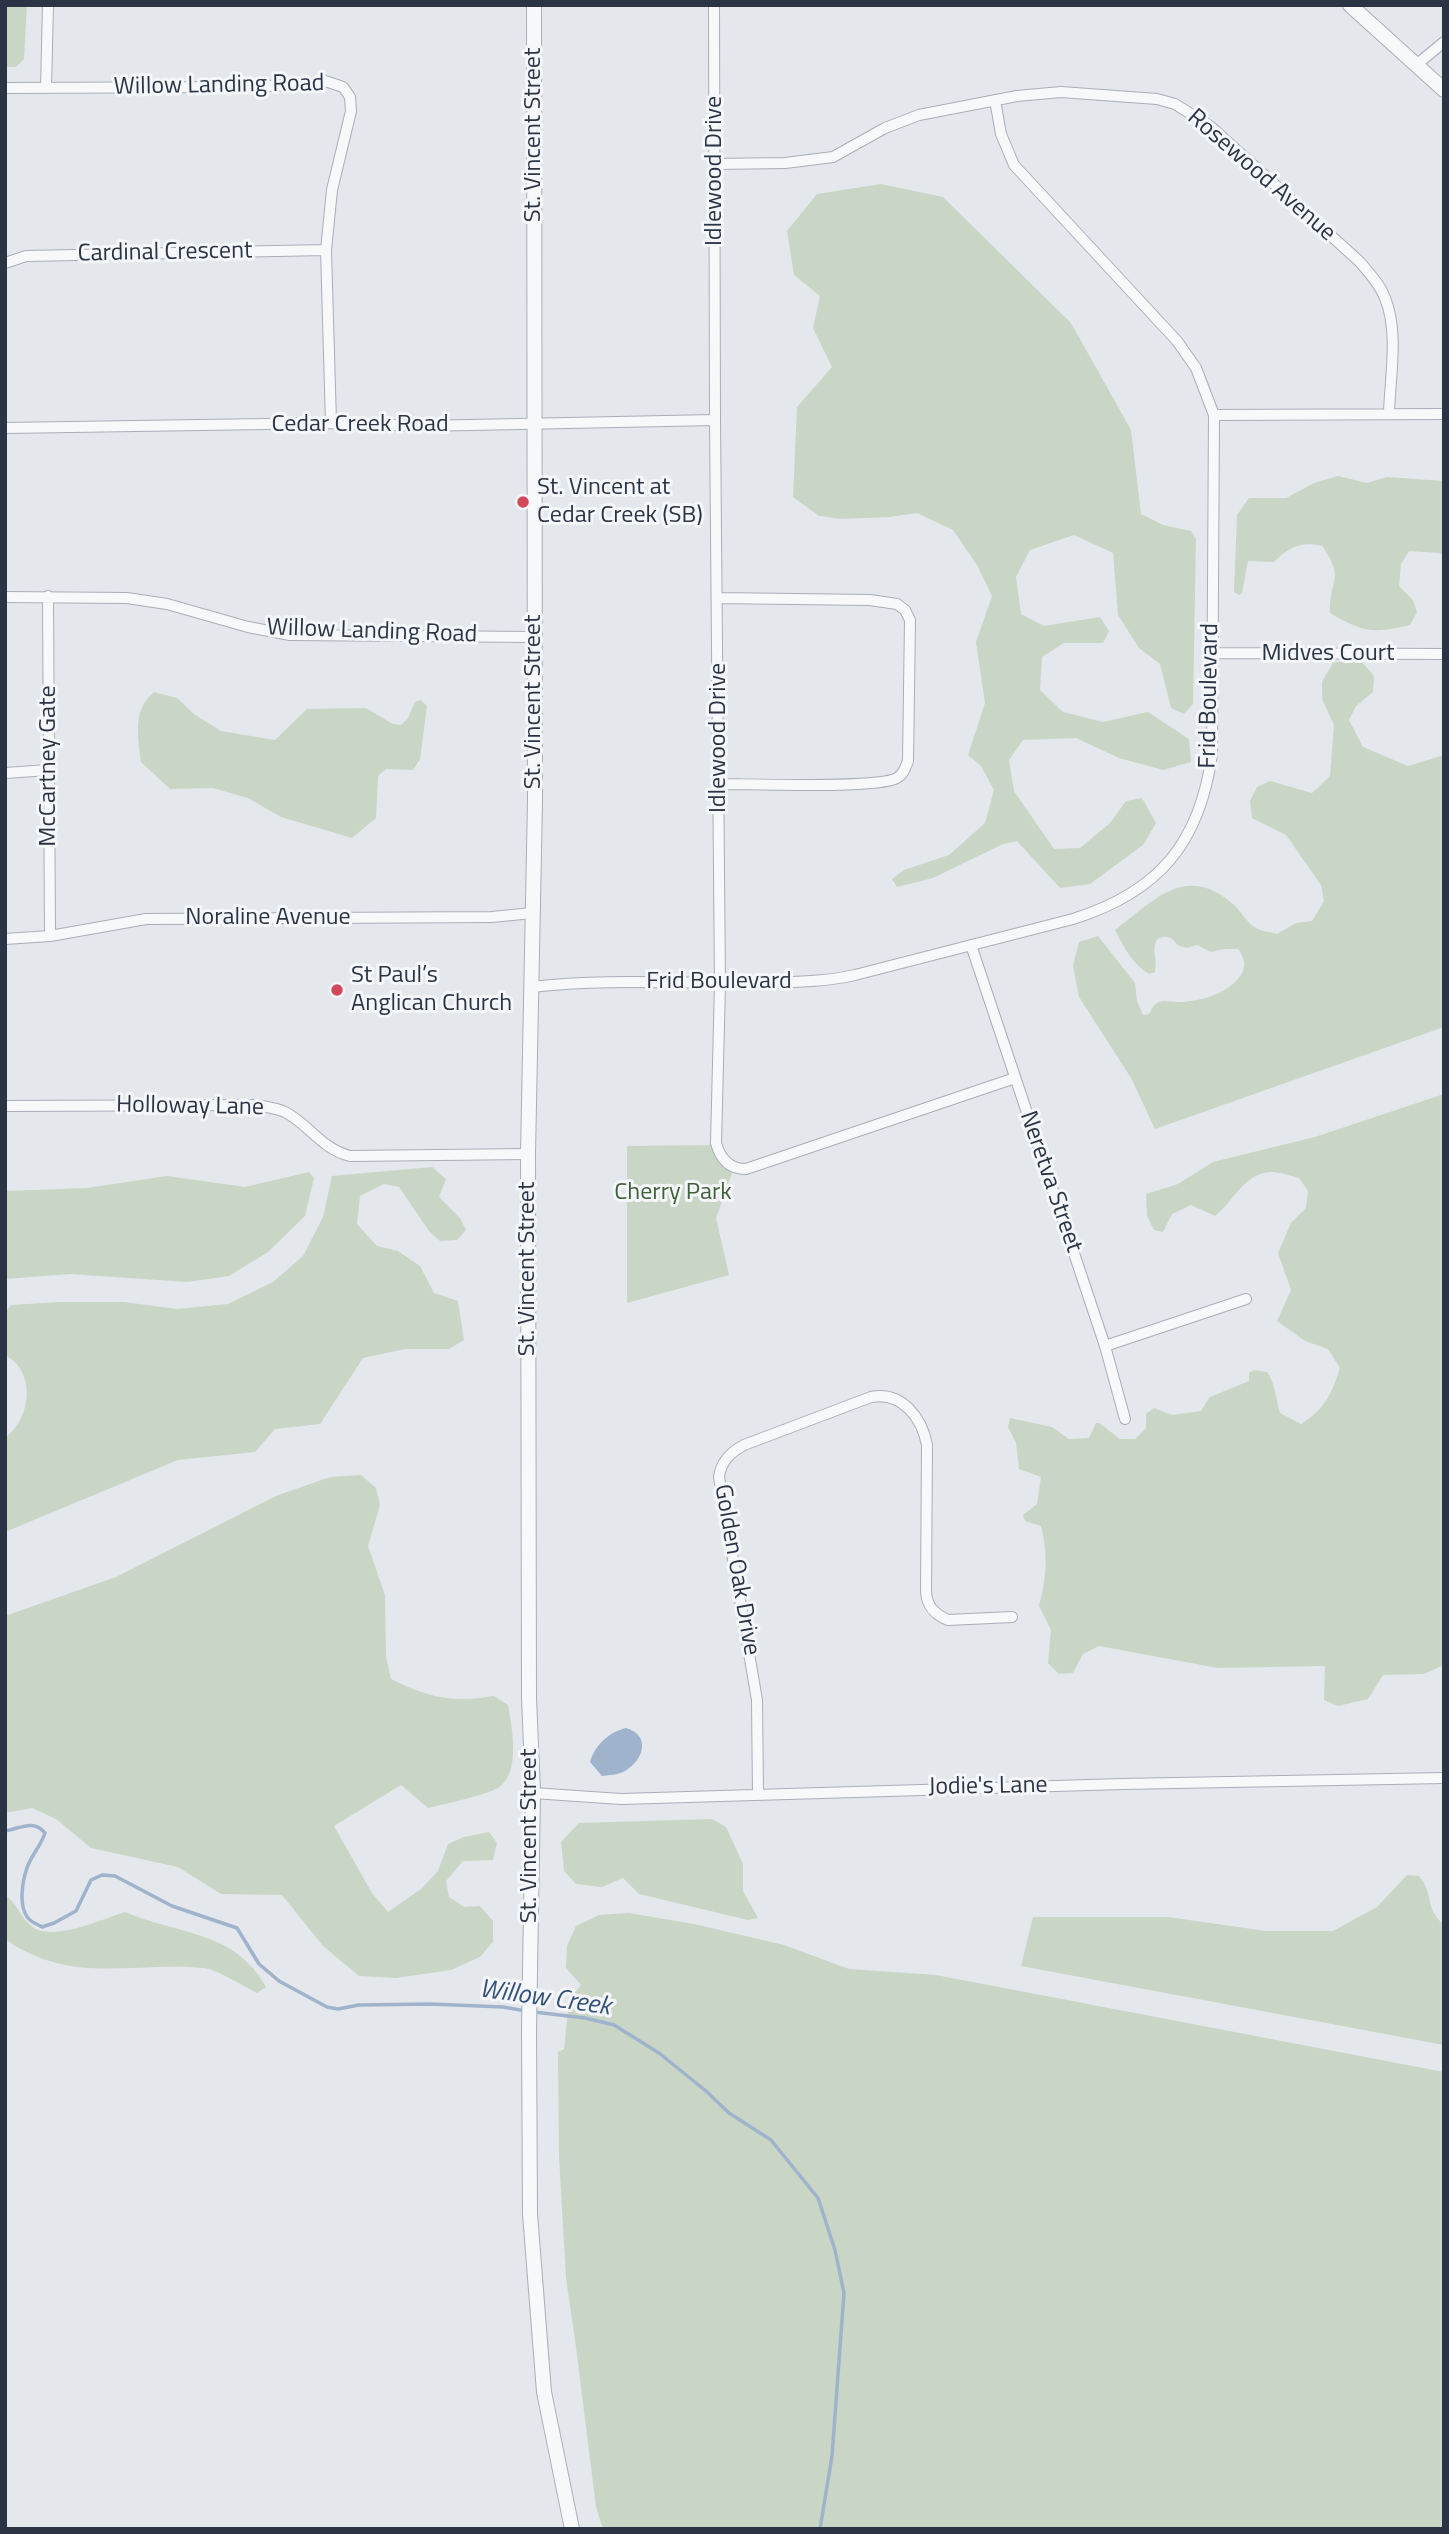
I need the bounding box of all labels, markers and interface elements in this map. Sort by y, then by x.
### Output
street label: St. Vincent Street [520,48,548,222]
street label: Willow Landing Road [113,70,325,102]
street label: Idlewood Drive [701,96,729,246]
street label: Rosewood Avenue [1181,104,1341,248]
street label: Cardinal Crescent [77,237,253,269]
street label: Cedar Creek Road [271,411,449,439]
place label: St. Vincent at Cedar Creek (SB) [537,474,703,530]
marker: St. Vincent at Cedar Creek (SB) [515,494,531,510]
street label: Willow Landing Road [266,614,478,650]
street label: St. Vincent Street [520,615,548,789]
street label: Frid Boulevard [1194,623,1226,769]
street label: Midves Court [1262,640,1394,668]
street label: Idlewood Drive [705,663,733,813]
street label: McCartney Gate [35,685,63,847]
street label: Noraline Avenue [185,904,351,932]
place label: St Paul’s Anglican Church [351,962,512,1018]
street label: Frid Boulevard [646,968,792,996]
marker: St Paul’s Anglican Church [329,982,345,998]
street label: Holloway Lane [116,1091,264,1123]
street label: Neretva Street [1012,1108,1088,1256]
park label: Cherry Park [614,1179,732,1207]
street label: St. Vincent Street [514,1182,542,1356]
street label: Golden Oak Drive [707,1482,765,1658]
street label: St. Vincent Street [516,1749,544,1923]
street label: Jodie's Lane [928,1772,1048,1802]
water label: Willow Creek [477,1974,613,2024]

